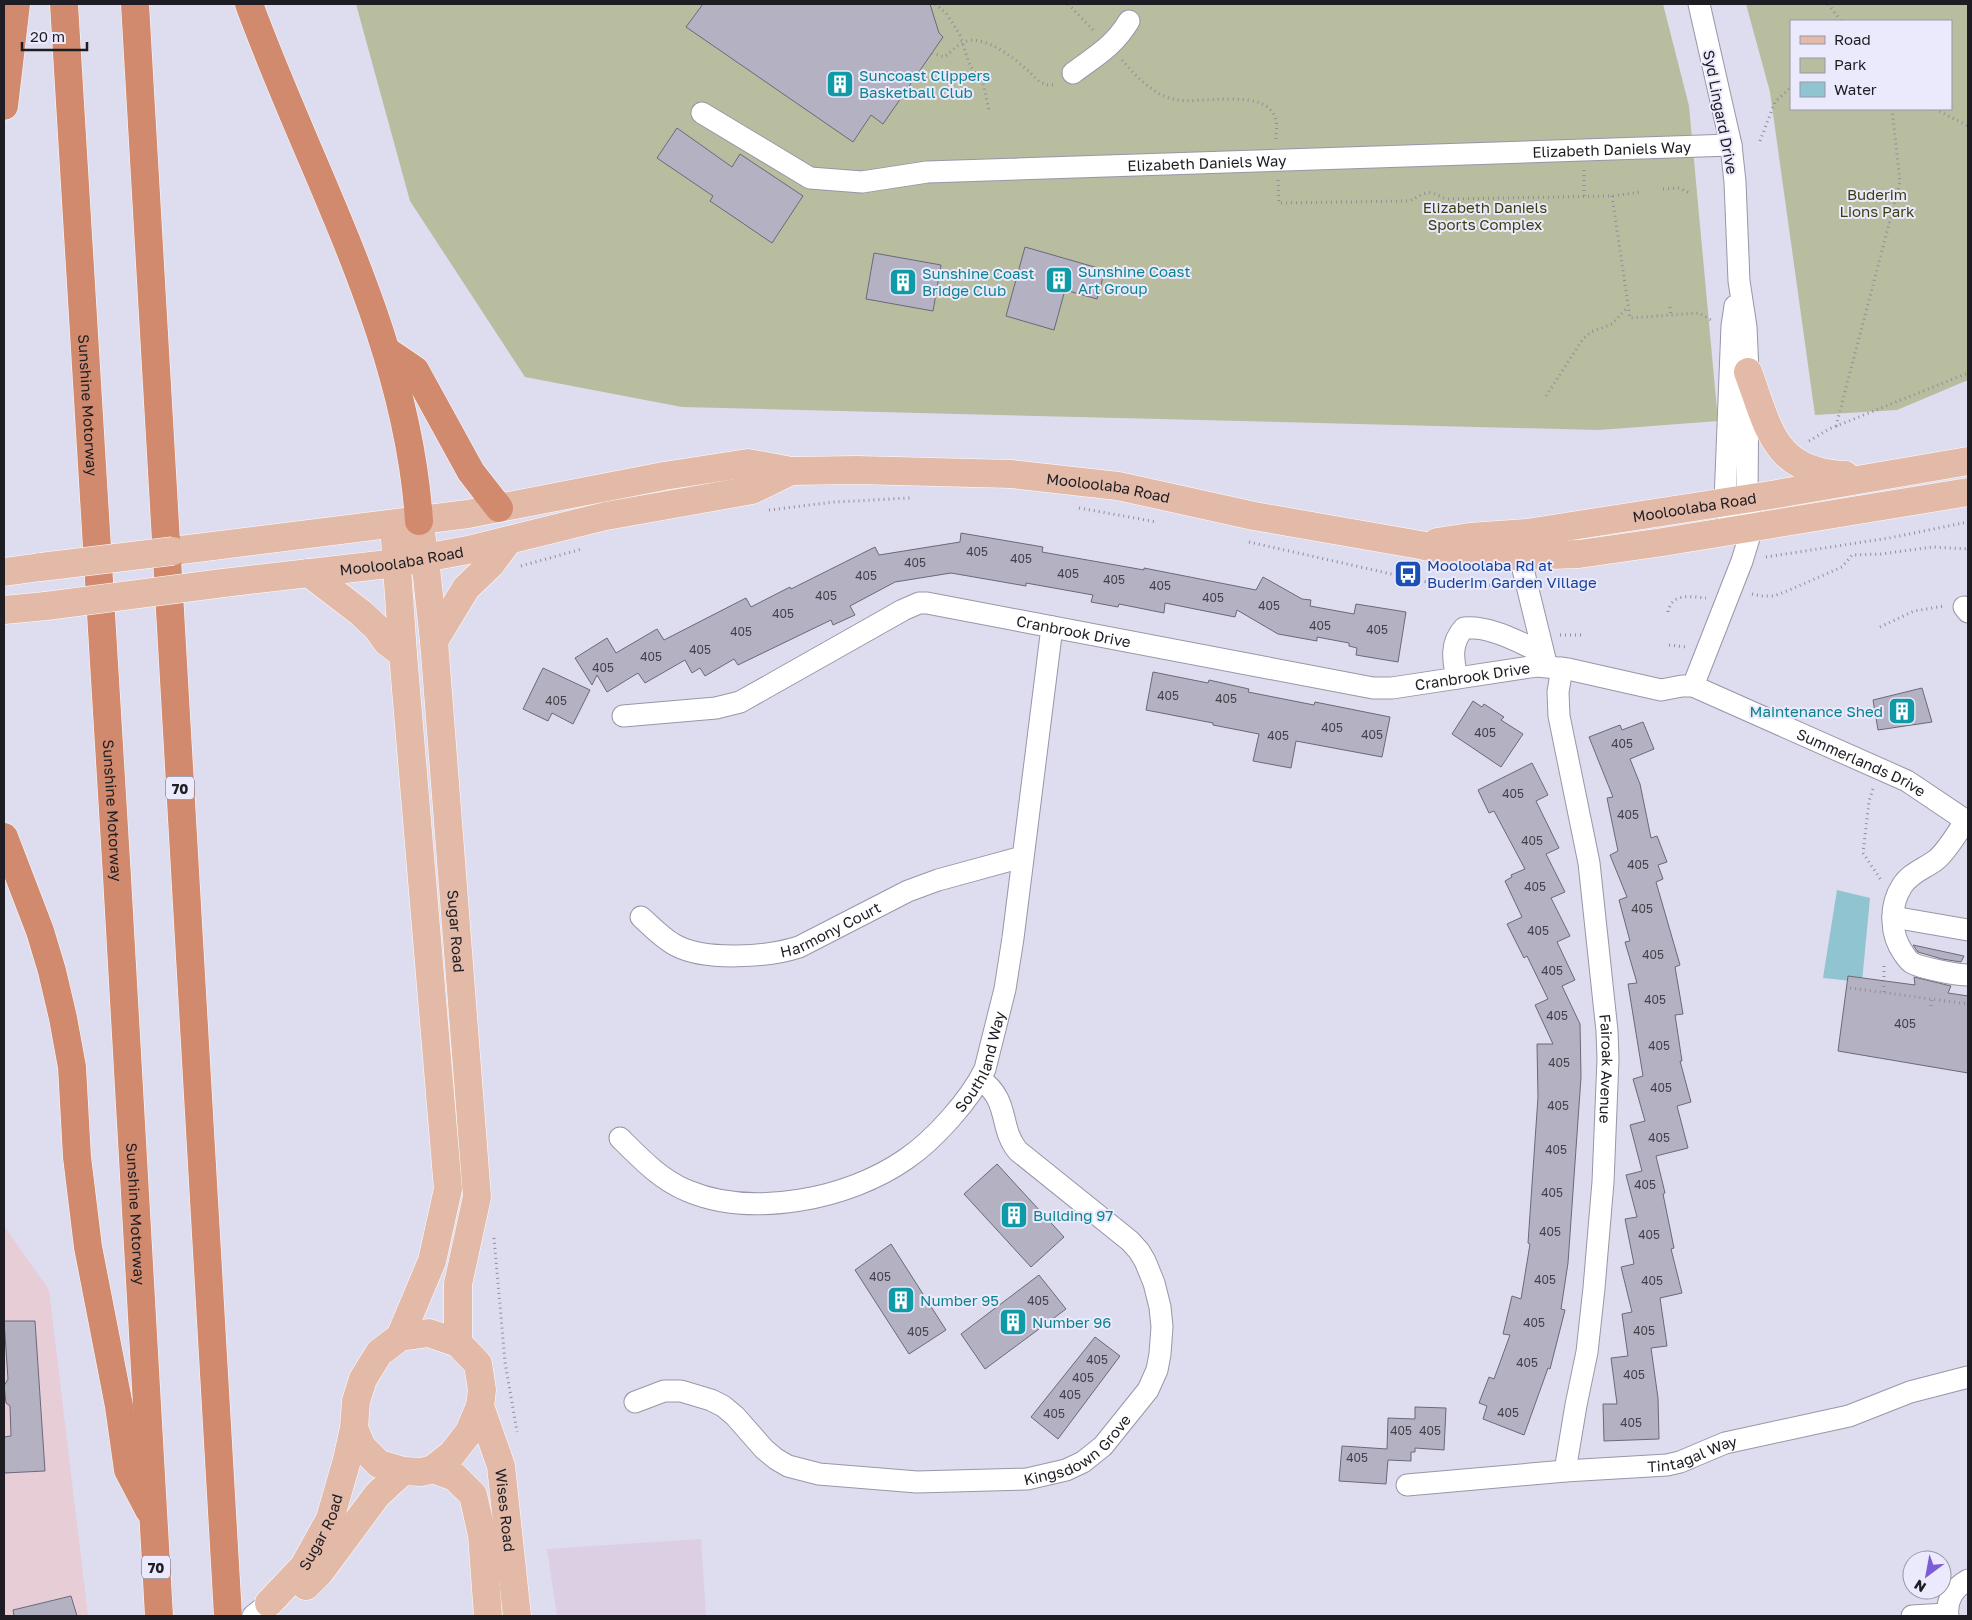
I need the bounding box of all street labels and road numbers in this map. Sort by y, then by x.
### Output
street label: Syd Lingard Drive [1700,49,1742,176]
street label: Elizabeth Daniels Way [1532,137,1692,161]
street label: Elizabeth Daniels Way [1127,151,1287,174]
street label: Sunshine Motorway [75,334,102,477]
street label: Mooloolaba Road [1045,469,1172,506]
street label: Mooloolaba Road [1631,488,1758,525]
street label: Mooloolaba Road [339,542,465,579]
street label: Cranbrook Drive [1015,611,1133,651]
street label: Cranbrook Drive [1414,658,1531,693]
street label: Summerlands Drive [1794,724,1930,800]
street label: Sunshine Motorway [100,739,126,883]
road number: 70 [166,776,194,800]
street label: Sugar Road [444,889,469,973]
street label: Harmony Court [778,898,883,961]
street label: Southland Way [951,1008,1008,1116]
street label: Fairoak Avenue [1596,1013,1617,1124]
street label: Sunshine Motorway [123,1142,149,1286]
street label: Kingsdown Grove [1022,1410,1134,1488]
street label: Tintagal Way [1647,1432,1739,1475]
street label: Wises Road [492,1468,519,1553]
street label: Sugar Road [295,1492,346,1573]
road number: 70 [142,1555,170,1578]

